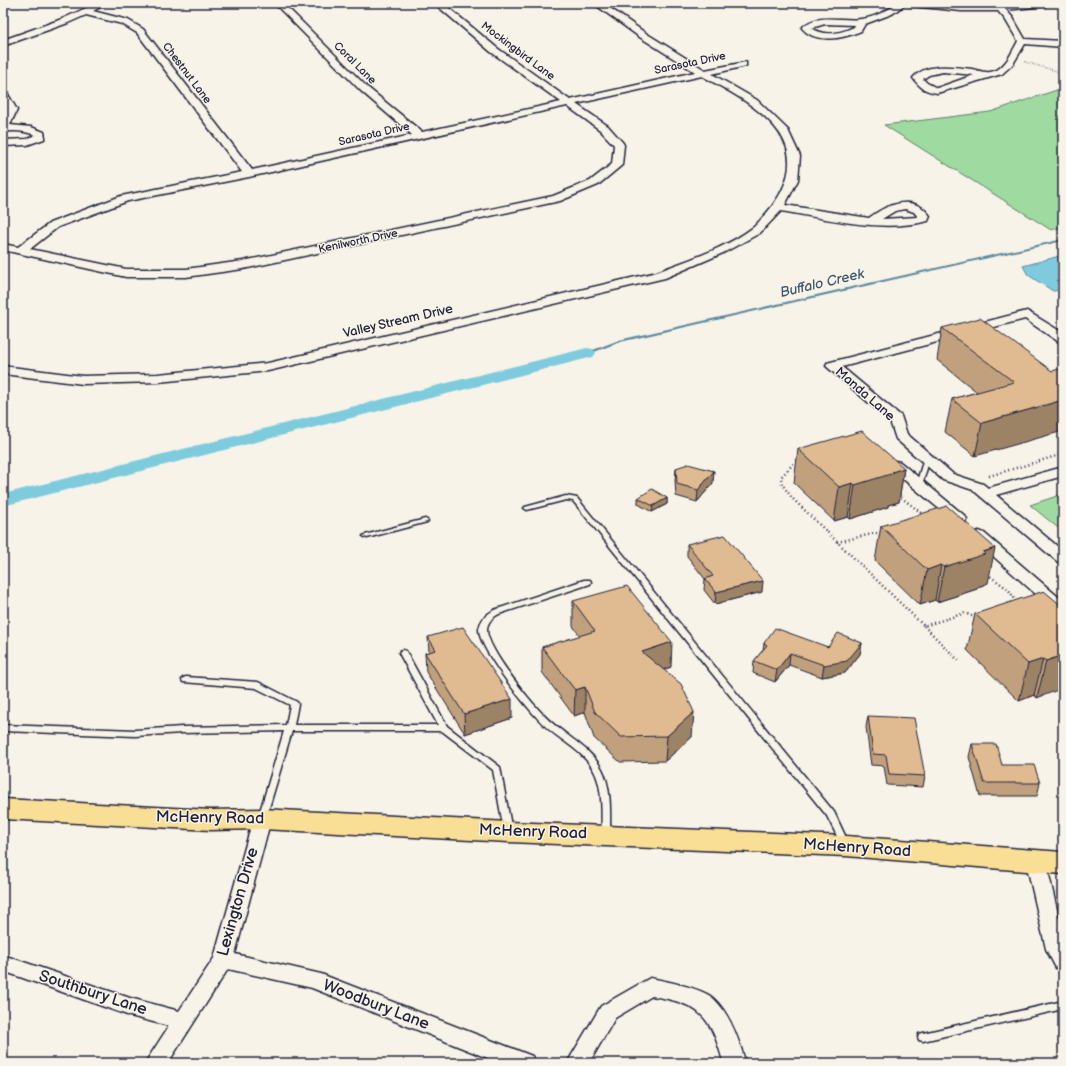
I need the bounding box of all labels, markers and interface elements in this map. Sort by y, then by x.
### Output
street label: Mockingbird Lane [479,19,558,83]
street label: Coral Lane [331,39,379,87]
street label: Chestnut Lane [160,40,214,106]
street label: Sarasota Drive [653,49,727,77]
street label: Sarasota Drive [337,119,411,148]
street label: Kenilworth Drive [317,226,399,256]
water label: Buffalo Creek [778,265,867,301]
street label: Valley Stream Drive [342,301,455,341]
street label: Manda Lane [832,364,898,424]
street label: McHenry Road [156,808,264,828]
street label: McHenry Road [479,821,587,843]
street label: McHenry Road [802,835,912,861]
street label: Lexington Drive [213,845,263,958]
street label: Southbury Lane [37,967,150,1020]
street label: Woodbury Lane [320,976,432,1034]

